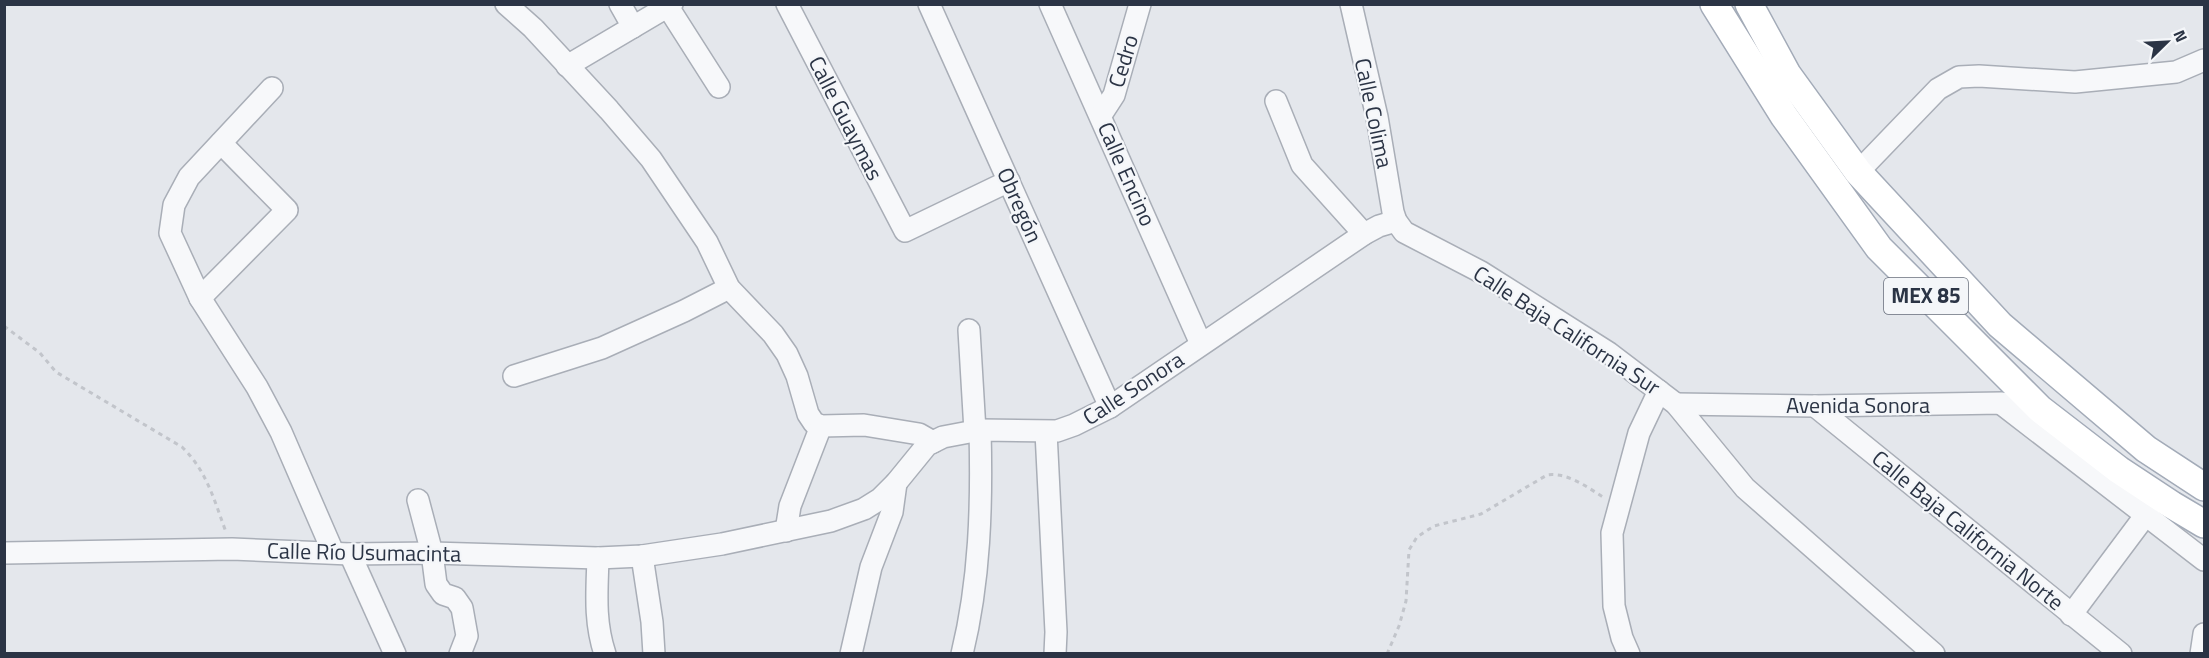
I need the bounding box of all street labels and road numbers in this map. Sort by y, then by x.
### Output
street label: Cedro [1099,30,1147,92]
street label: Calle Guaymas [800,50,892,186]
street label: Calle Colima [1346,55,1402,171]
street label: Calle Encino [1089,116,1165,232]
street label: Obregón [988,162,1052,248]
street label: Calle Baja California Sur [1467,257,1668,404]
road number: MEX 85 [1884,278,1968,314]
street label: Calle Sonora [1076,343,1190,433]
street label: Avenida Sonora [1786,388,1930,422]
street label: Calle Baja California Norte [1864,442,2072,618]
street label: Calle Río Usumacinta [267,533,461,571]

